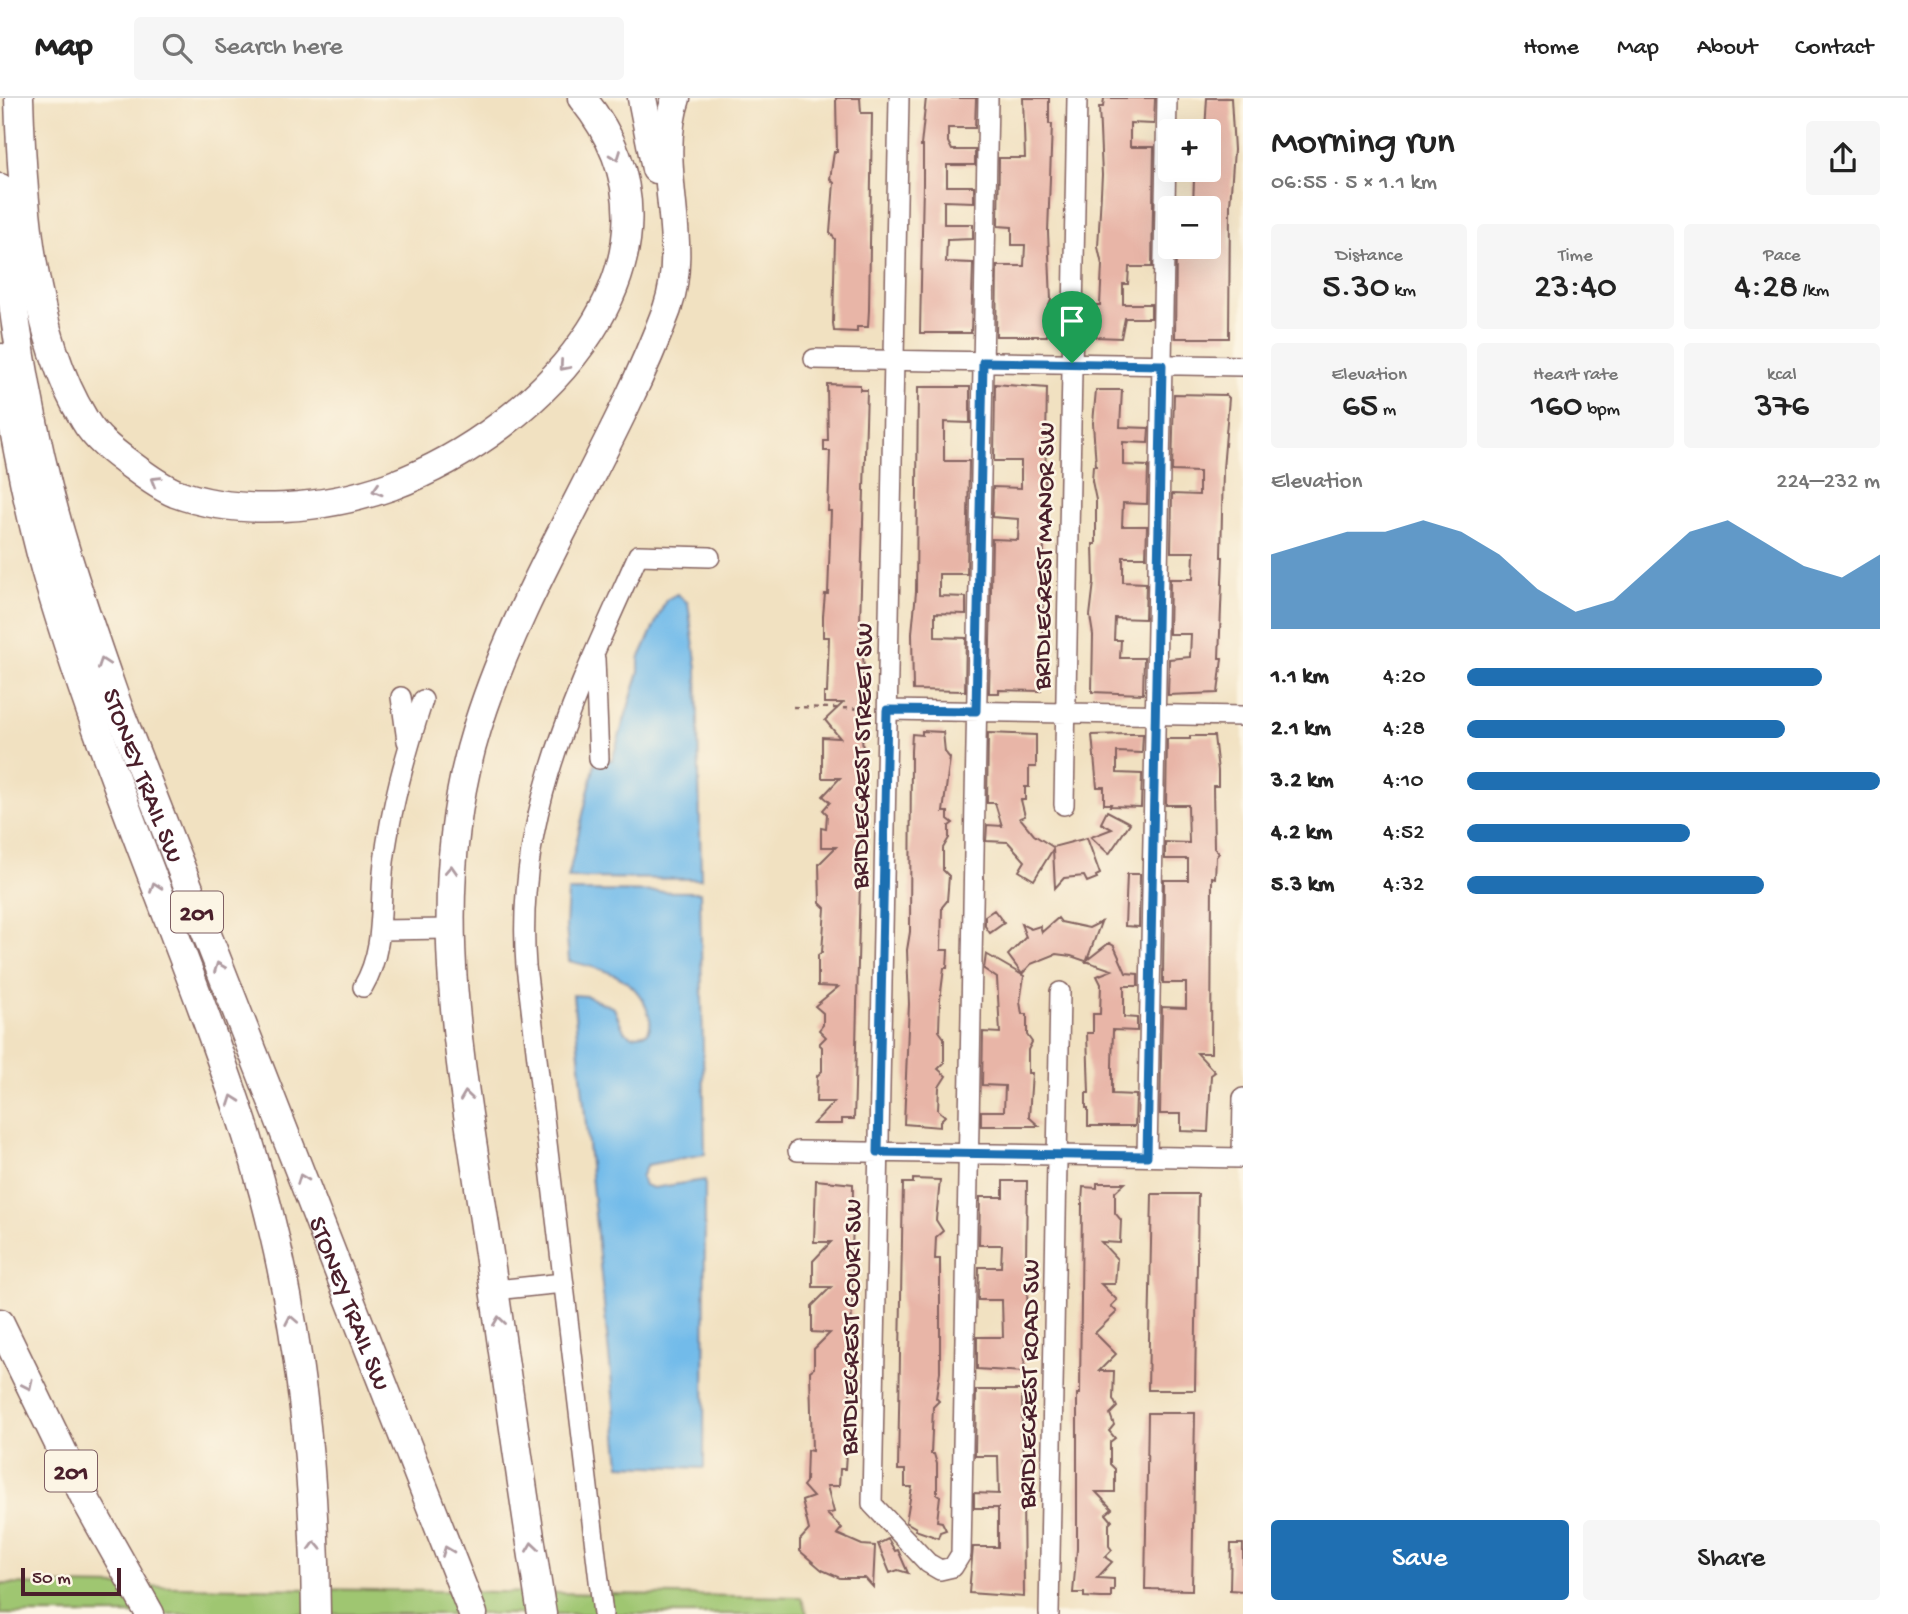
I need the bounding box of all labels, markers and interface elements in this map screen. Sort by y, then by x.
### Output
search box [134,17,624,80]
text: Map [35,29,92,67]
icon: search [158,29,196,67]
text: Search here [214,33,343,64]
text: Home [1523,34,1579,63]
text: Map [1617,34,1659,63]
text: About [1697,34,1757,63]
text: Contact [1795,34,1873,63]
map controls [1158,119,1221,259]
button: + [1158,119,1221,182]
button: share [1806,121,1880,195]
text: Morning run [1271,122,1455,166]
one-way arrow [608,150,622,162]
text: 06:55 · 5 × 1.1 km [1271,170,1437,197]
button: − [1158,196,1221,259]
text: Distance [1336,245,1403,268]
text: Time [1558,245,1593,268]
text: Pace [1763,245,1800,268]
text: 5.30 [1322,268,1390,309]
text: 23:40 [1534,268,1617,309]
text: 4:28 [1734,268,1798,309]
text: km [1390,280,1416,303]
text: /km [1798,280,1829,303]
pin [1042,291,1102,363]
icon: arrive [1053,302,1091,340]
one-way arrow [560,357,572,370]
text: Elevation [1331,364,1407,387]
text: Heart rate [1533,364,1618,387]
text: kcal [1767,364,1797,387]
text: 65 [1342,387,1378,428]
text: 160 [1531,387,1583,428]
text: 376 [1755,387,1809,428]
text: m [1378,399,1396,422]
text: bpm [1583,399,1620,422]
street label: BRIDLECREST MANOR SW [1029,422,1064,691]
text: Elevation [1271,469,1362,496]
text: 224–232 m [1776,469,1880,496]
one-way arrow [150,476,163,489]
one-way arrow [371,482,383,496]
street label: BRIDLECREST STREET SW [847,623,882,891]
one-way arrow [97,658,111,670]
text: 1.1 km [1271,664,1329,691]
text: 4:20 [1383,664,1425,691]
street label: STONEY TRAIL SW [93,685,188,868]
text: 2.1 km [1271,716,1331,743]
text: 4:28 [1383,716,1425,743]
text: 3.2 km [1271,768,1333,795]
text: 4:10 [1383,768,1423,795]
text: 4.2 km [1271,820,1332,847]
text: 4:52 [1383,820,1424,847]
one-way arrow [443,864,458,875]
text: 5.3 km [1271,872,1334,899]
text: 4:32 [1383,872,1424,899]
one-way arrow [149,881,163,893]
road number: 201 [171,892,223,932]
one-way arrow [213,962,227,974]
one-way arrow [459,1090,474,1102]
one-way arrow [228,1094,242,1106]
one-way arrow [297,1173,311,1185]
street label: BRIDLECREST COURT SW [836,1198,871,1457]
street label: STONEY TRAIL SW [299,1213,395,1396]
street label: BRIDLECREST ROAD SW [1014,1259,1049,1510]
one-way arrow [284,1314,299,1326]
one-way arrow [492,1316,507,1327]
one-way arrow [20,1378,34,1390]
road number: 201 [45,1450,97,1492]
button: Save [1271,1520,1569,1600]
button: Share [1583,1520,1880,1600]
one-way arrow [307,1540,322,1551]
one-way arrow [525,1541,540,1552]
one-way arrow [442,1545,456,1557]
scale bar [21,1565,121,1597]
text: 50 m [32,1568,71,1591]

